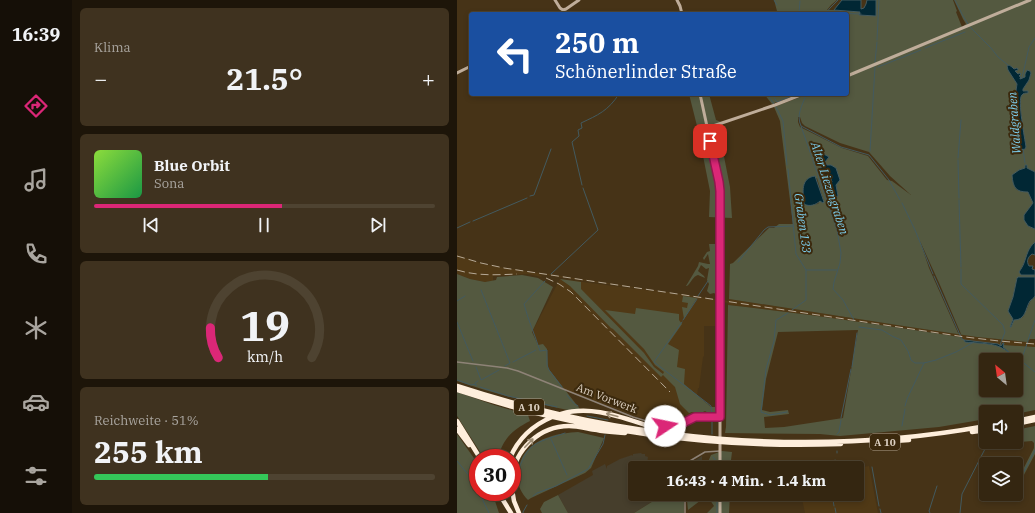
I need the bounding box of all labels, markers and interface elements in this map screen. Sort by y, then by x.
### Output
text: 16:39 [12,23,60,46]
text: 250 m [555,24,639,61]
icon: left [489,28,541,80]
text: Klima [94,39,131,56]
text: 21.5° [226,59,303,98]
text: Schönerlinder Straße [555,60,737,83]
text: − [94,64,107,93]
text: + [422,64,435,93]
water label: Waldgraben [1004,91,1024,155]
icon: directions [22,92,50,120]
pin [693,124,727,158]
icon: arrive [699,130,721,152]
water label: Alter Liezengraben [808,139,852,236]
text: Blue Orbit [154,156,230,175]
icon: music [22,166,50,194]
text: Sona [154,175,184,192]
water label: Graben 133 [791,192,815,254]
icon: previous [140,214,162,236]
icon: pause [253,214,275,236]
icon: next [367,214,389,236]
icon: phone [22,240,50,268]
text: 19 [240,297,289,351]
icon: climate [22,314,50,342]
text: km/h [246,346,283,365]
north arrow [979,353,1023,397]
map controls [979,353,1023,501]
street label: Am Vorwerk [574,380,640,416]
icon: car [22,388,50,416]
road number: A 10 [514,399,544,415]
position arrow [644,405,686,447]
button: sound [979,405,1023,449]
one-way arrow [605,411,618,418]
text: Reichweite · 51% [94,412,199,429]
text: 255 km [94,432,203,471]
road number: A 10 [870,434,900,450]
one-way arrow [524,439,534,448]
speed limit sign: 30 [469,449,521,501]
button: layers [979,457,1023,501]
icon: filters [22,462,50,490]
text: 16:43 · 4 Min. · 1.4 km [666,471,826,490]

